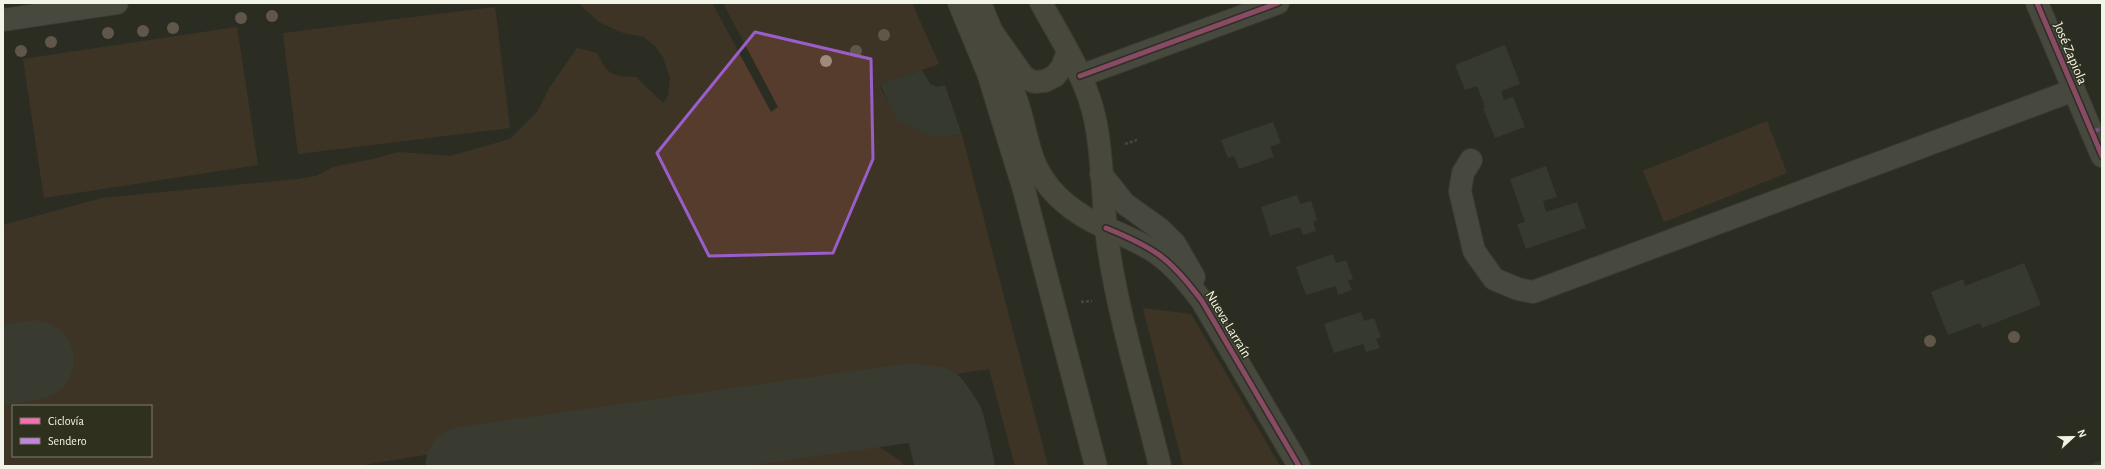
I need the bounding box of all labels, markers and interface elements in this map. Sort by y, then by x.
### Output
street label: José Zapiola [2051,20,2090,87]
street label: Nueva Larraín [1203,288,1254,361]
legend [12,405,152,457]
text: Ciclovía [48,415,84,427]
north arrow [2053,417,2093,457]
text: N [2075,428,2088,439]
text: Sendero [48,435,87,447]

